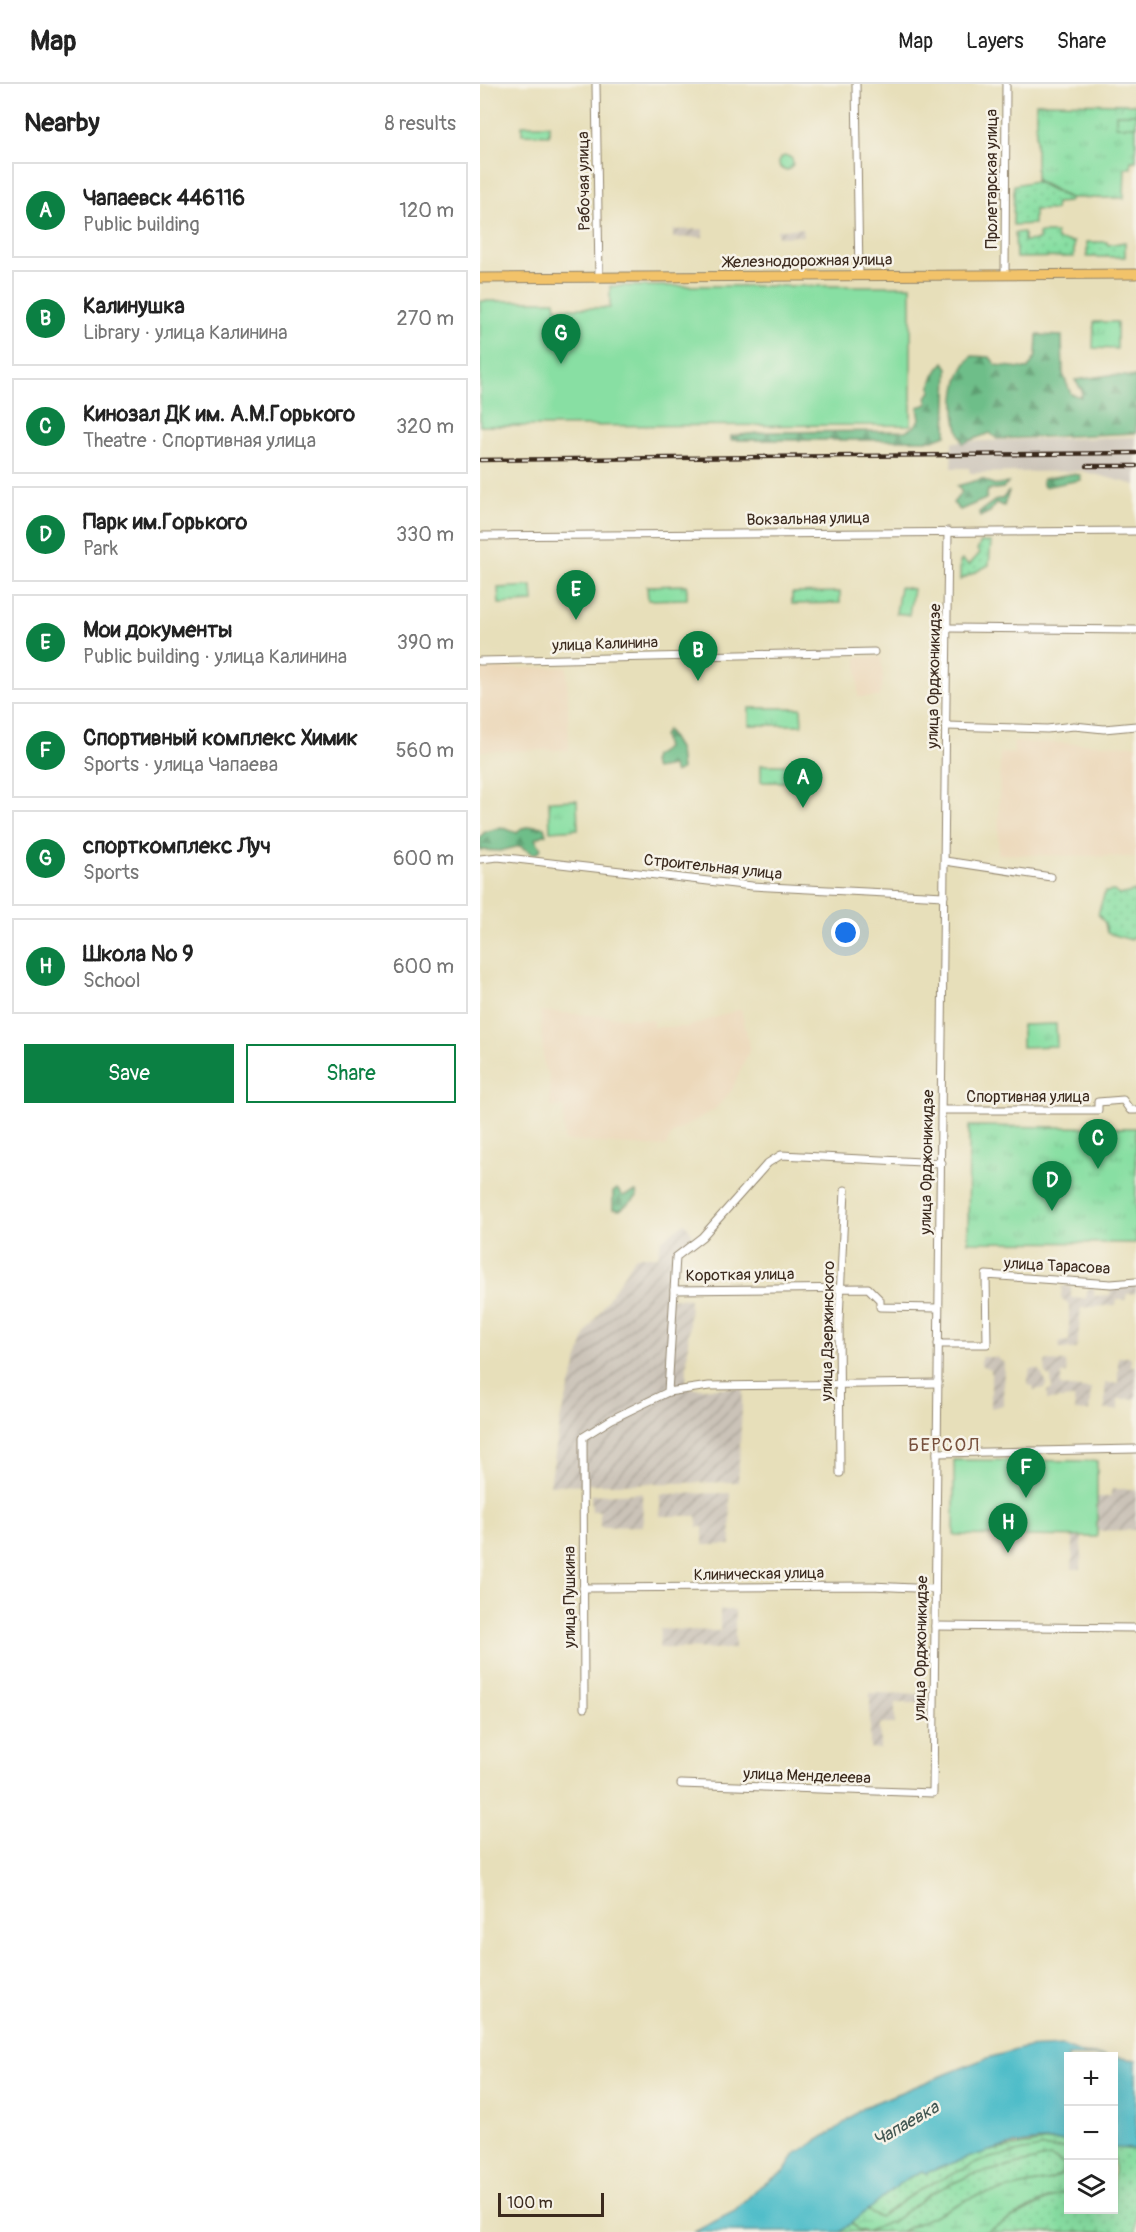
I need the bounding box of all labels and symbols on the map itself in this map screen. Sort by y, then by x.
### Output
street label: Пролетарская улица [982,109,1002,249]
street label: Рабочая улица [573,131,595,231]
street label: Железнодорожная улица [720,250,893,273]
pin: G [542,314,580,364]
street label: Вокзальная улица [746,508,870,530]
pin: E [556,570,596,620]
street label: улица Орджоникидзе [923,603,945,750]
street label: улица Калинина [551,632,658,656]
pin: B [678,632,718,681]
pin: A [784,758,822,808]
street label: Строительная улица [643,850,783,884]
your location [831,918,860,947]
street label: Спортивная улица [966,1087,1090,1107]
street label: улица Орджоникидзе [916,1089,938,1236]
pin: C [1078,1120,1118,1169]
pin: D [1032,1162,1072,1211]
street label: улица Тарасова [1002,1253,1111,1279]
street label: улица Дзержинского [817,1260,839,1402]
street label: Короткая улица [686,1264,794,1286]
district label: БЕРСОЛ [908,1434,980,1457]
pin: F [1006,1448,1046,1498]
pin: H [988,1504,1028,1553]
street label: улица Пушкина [560,1546,580,1649]
street label: Клиническая улица [694,1563,824,1585]
street label: улица Орджоникидзе [910,1575,932,1722]
street label: улица Менделеева [742,1764,871,1788]
water label: Чапаевка [869,2095,944,2152]
scale bar [498,2190,604,2218]

